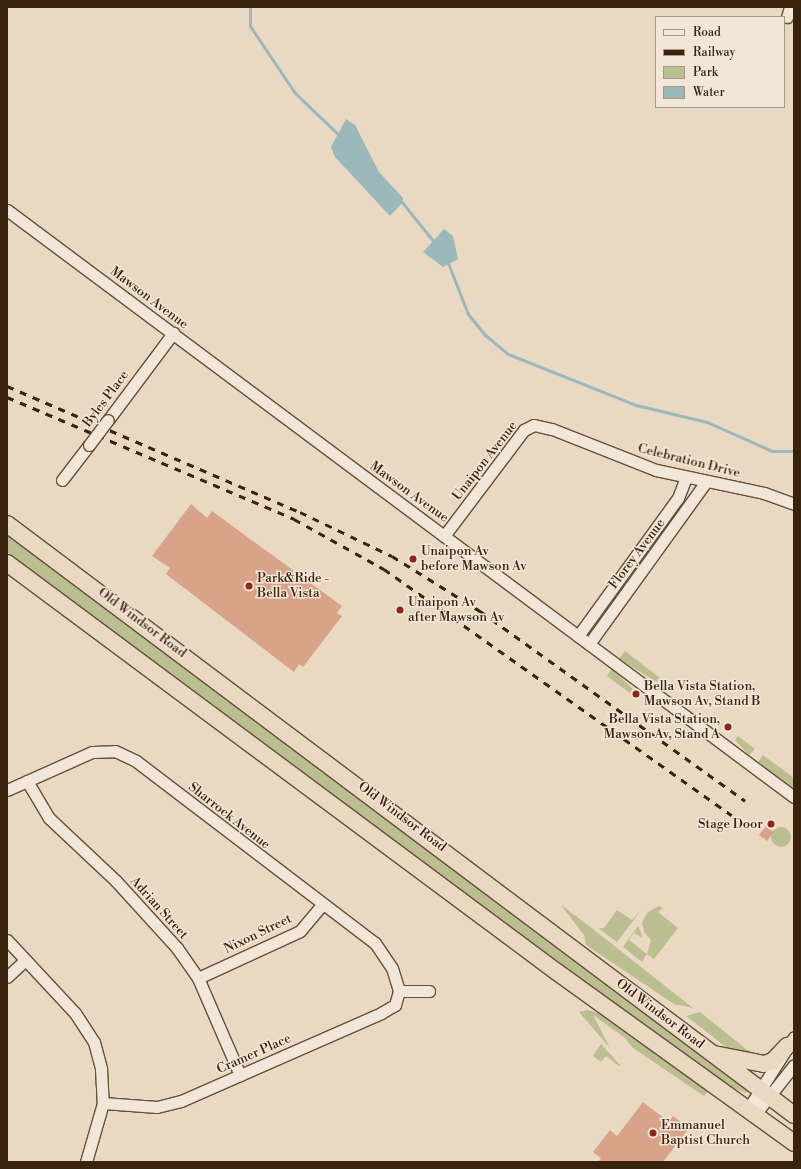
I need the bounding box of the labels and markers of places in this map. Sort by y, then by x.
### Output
place label: Unaipon Av before Mawson Av [421,544,527,575]
marker: Unaipon Av before Mawson Av [408,554,418,564]
place label: Park&Ride - Bella Vista [257,571,329,602]
marker: Park&Ride - Bella Vista [244,581,254,591]
place label: Unaipon Av after Mawson Av [408,595,504,626]
marker: Unaipon Av after Mawson Av [395,605,405,615]
place label: Bella Vista Station, Mawson Av, Stand B [644,679,760,710]
marker: Bella Vista Station, Mawson Av, Stand B [631,689,641,699]
place label: Bella Vista Station, Mawson Av, Stand A [604,712,720,743]
marker: Bella Vista Station, Mawson Av, Stand A [723,722,733,732]
place label: Stage Door [698,816,763,832]
marker: Stage Door [766,819,776,829]
place label: Emmanuel Baptist Church [661,1118,750,1149]
marker: Emmanuel Baptist Church [648,1128,658,1138]

